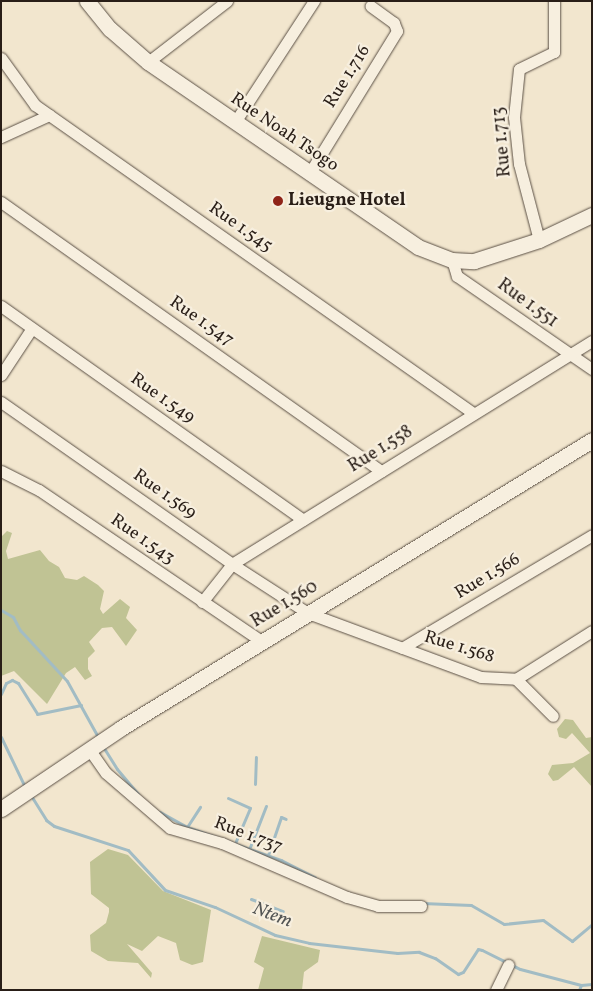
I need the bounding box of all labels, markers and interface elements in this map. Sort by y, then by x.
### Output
street label: Rue 1.716 [320,41,376,113]
street label: Rue Noah Tsogo [226,89,342,177]
street label: Rue 1.713 [489,106,517,178]
place label: Lieugne Hotel [288,190,406,212]
marker: Lieugne Hotel [272,195,284,207]
street label: Rue 1.545 [204,198,276,258]
street label: Rue 1.551 [492,275,562,333]
street label: Rue 1.547 [165,292,237,352]
street label: Rue 1.549 [126,369,198,429]
street label: Rue 1.558 [345,422,417,478]
street label: Rue 1.569 [128,465,200,525]
street label: Rue 1.543 [106,510,178,570]
street label: Rue 1.566 [451,549,525,605]
street label: Rue 1.560 [248,577,322,633]
street label: Rue 1.568 [421,627,497,669]
street label: Rue 1.737 [211,813,285,859]
water label: Ntem [249,898,295,934]

